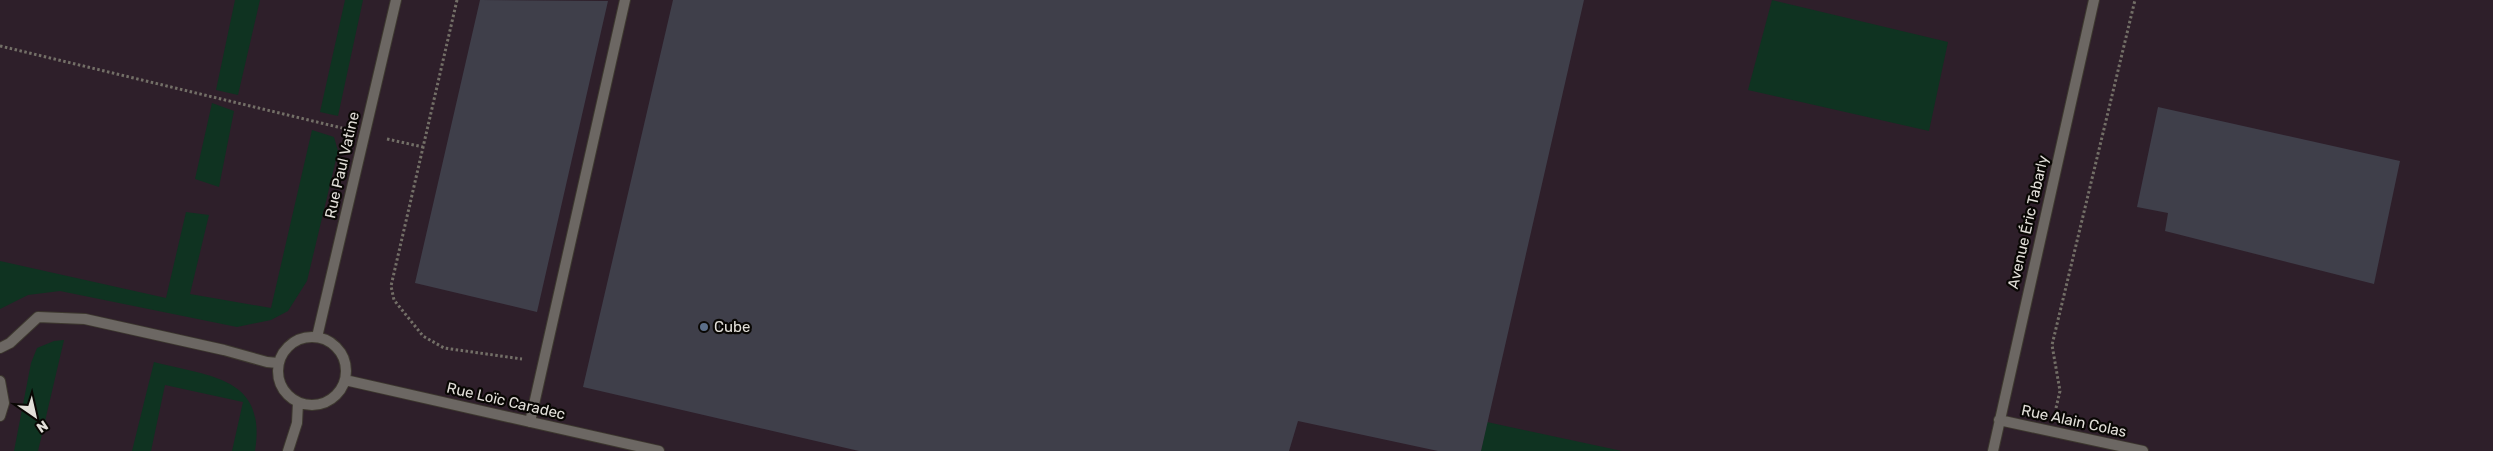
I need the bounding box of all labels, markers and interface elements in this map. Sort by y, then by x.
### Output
street label: Rue Paul Vatine [321,110,363,220]
street label: Avenue Éric Tabarly [2004,153,2052,291]
place label: Cube [714,318,750,336]
marker: Cube [698,321,710,333]
street label: Rue Loïc Caradec [445,379,567,423]
north arrow [10,391,60,441]
street label: Rue Alain Colas [2020,401,2129,441]
text: N [33,416,51,436]

